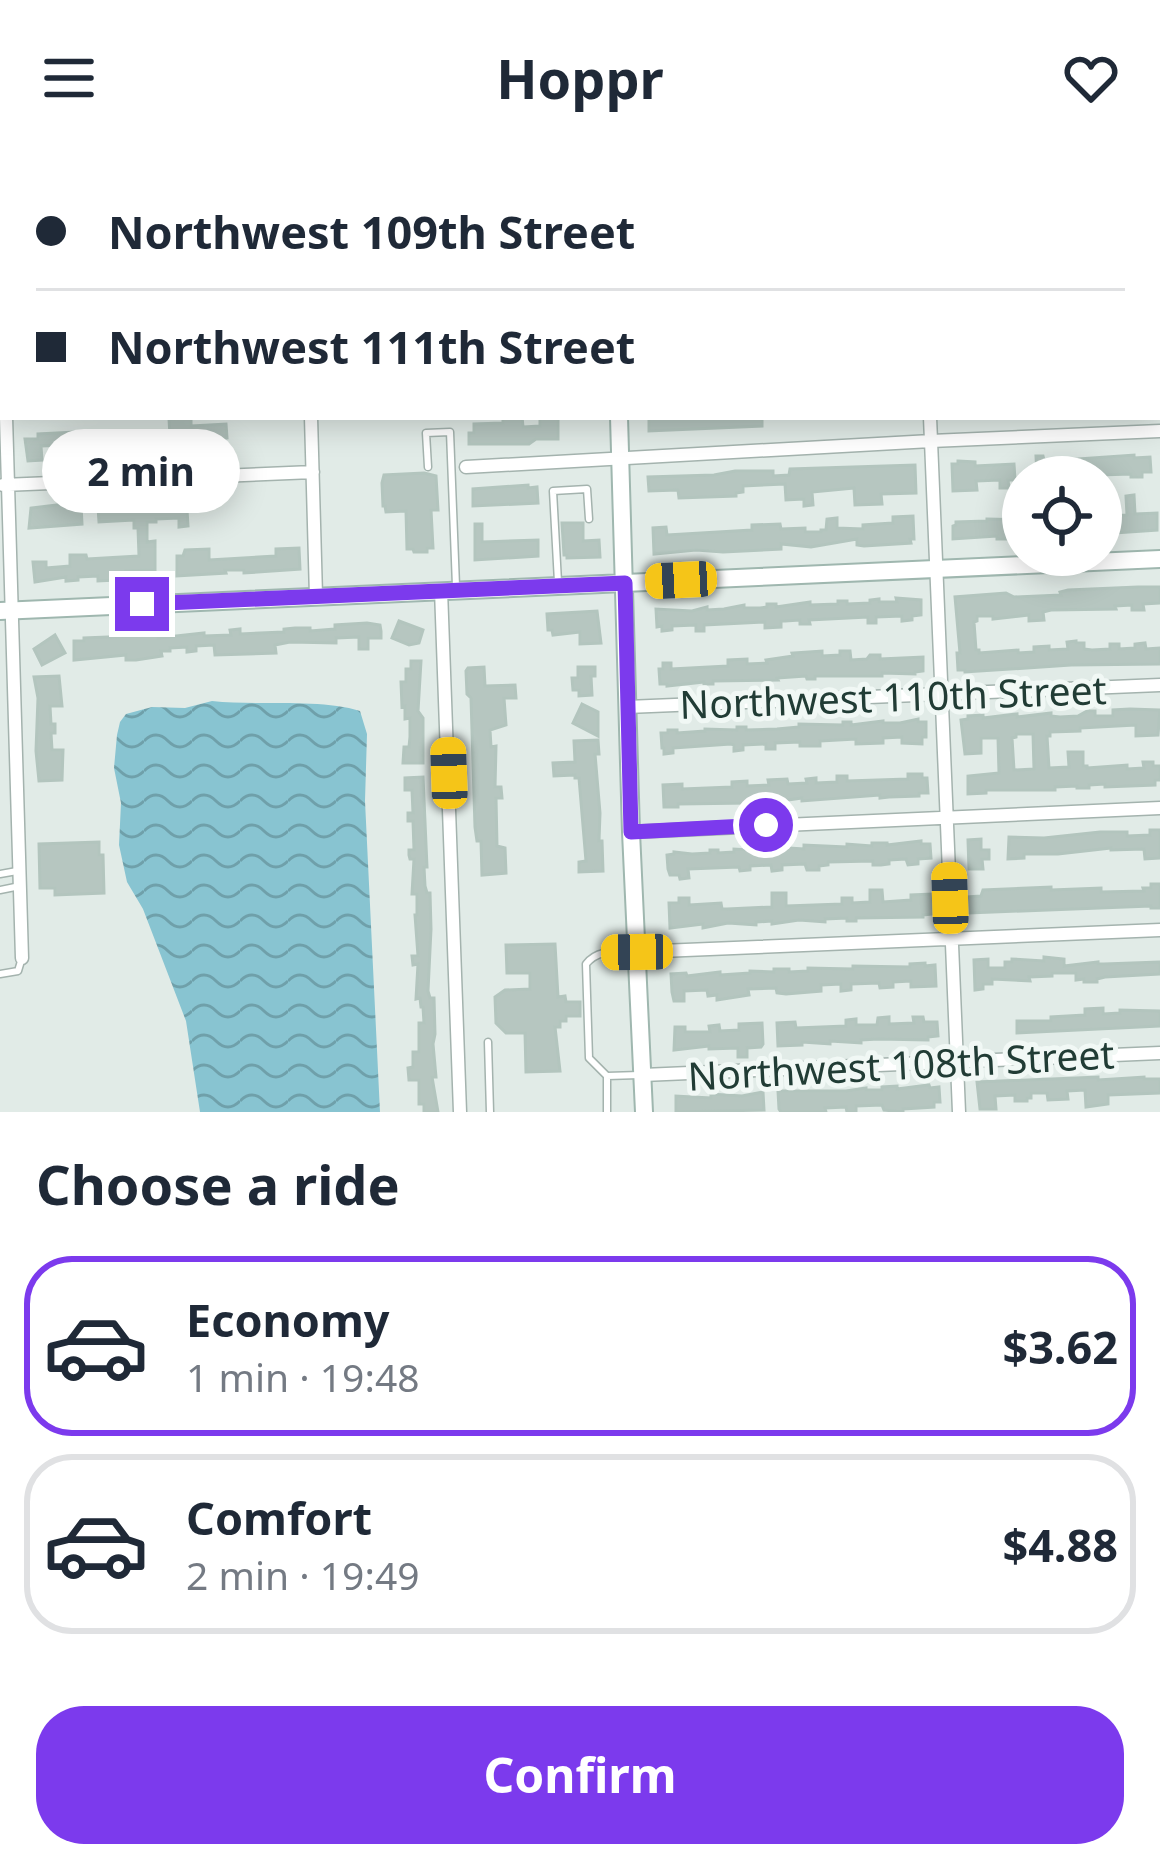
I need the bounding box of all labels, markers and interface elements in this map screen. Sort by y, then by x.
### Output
text: Hoppr [496,41,664,115]
icon: menu [36,45,102,111]
icon: heart [1058,45,1124,111]
text: Northwest 109th Street [108,201,635,262]
text: Northwest 111th Street [108,316,635,377]
callout: 2 min [43,430,241,514]
text: 2 min [87,444,195,497]
map controls [1002,456,1122,576]
button: locate [1002,456,1122,576]
car [644,560,718,600]
route end [115,577,169,631]
street label: Northwest 110th Street [679,662,1107,730]
car [430,736,468,810]
route start [739,798,793,852]
car [931,861,969,935]
car [601,933,673,971]
street label: Northwest 108th Street [686,1026,1116,1102]
text: Choose a ride [36,1147,400,1221]
text: Economy [186,1289,390,1350]
icon: car [42,1292,150,1400]
text: $3.62 [1002,1316,1118,1377]
text: 1 min · 19:48 [186,1350,420,1403]
text: Comfort [186,1487,372,1548]
icon: car [42,1490,150,1598]
text: $4.88 [1002,1514,1118,1575]
text: 2 min · 19:49 [186,1548,420,1601]
button: Confirm [36,1706,1124,1844]

